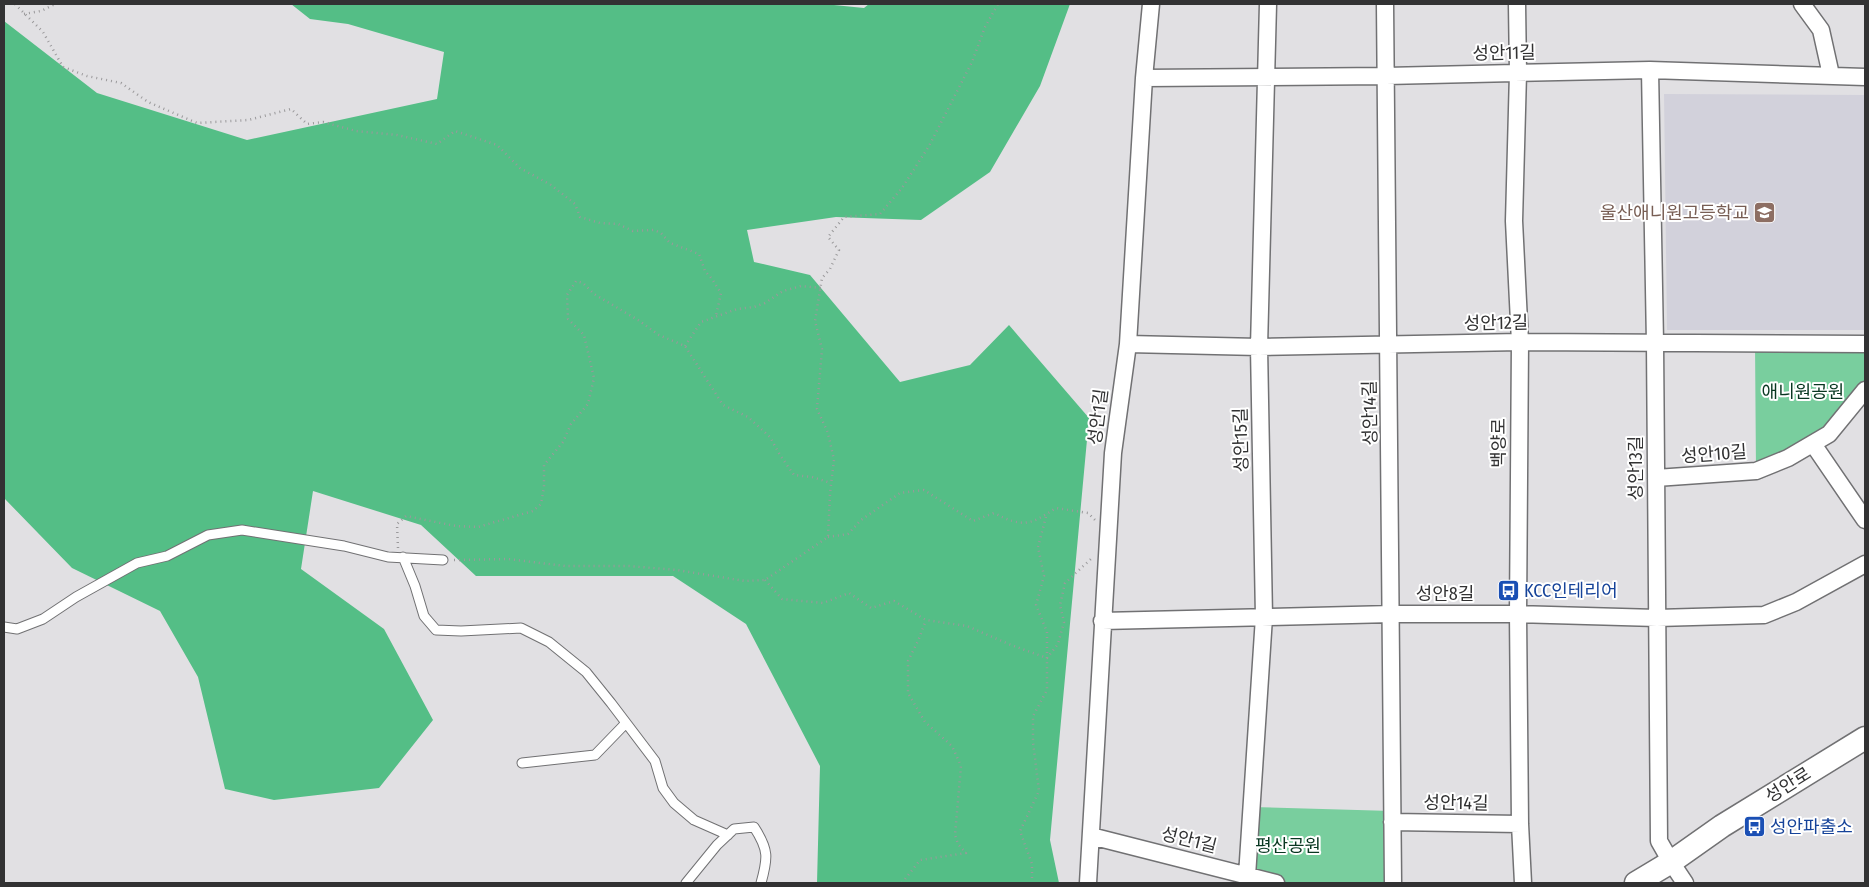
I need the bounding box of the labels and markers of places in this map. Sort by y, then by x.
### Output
school or university icon: 울산애니원고등학교 [1753,201,1777,225]
place label: 울산애니원고등학교 [1600,202,1749,224]
bus stop icon: KCC인테리어 [1496,579,1520,603]
place label: KCC인테리어 [1524,580,1617,602]
bus stop icon: 성안파출소 [1742,815,1766,839]
place label: 성안파출소 [1770,816,1853,838]

